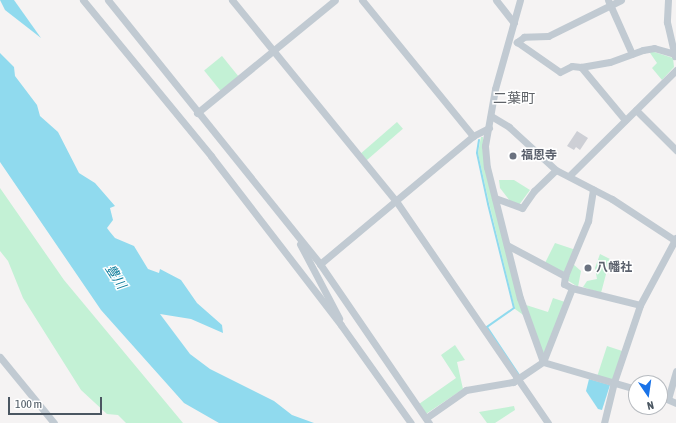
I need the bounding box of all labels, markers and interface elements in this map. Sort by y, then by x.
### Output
district label: 二葉町 [493,90,535,106]
place label: 福恩寺 [521,149,557,163]
marker: 福恩寺 [508,151,518,161]
place label: 八幡社 [596,261,632,275]
water label: 豊川 [101,262,129,292]
marker: 八幡社 [583,263,593,273]
north arrow [628,375,668,415]
scale bar [10,389,104,415]
text: 100 m [15,397,42,411]
text: N [646,399,655,412]

